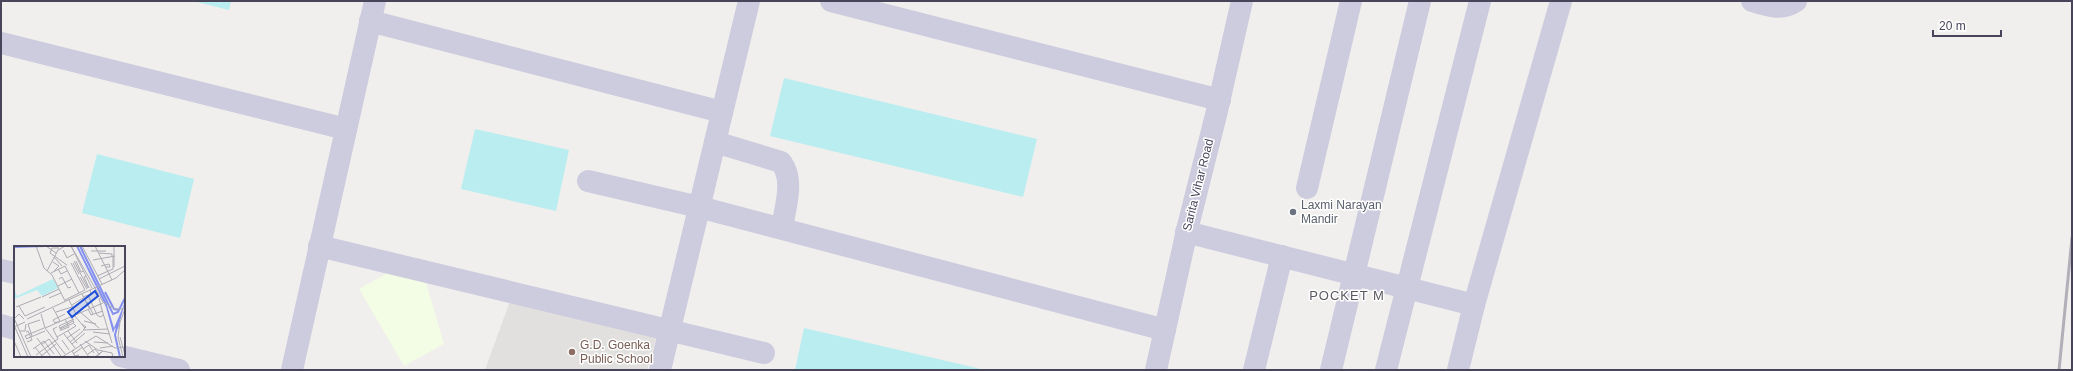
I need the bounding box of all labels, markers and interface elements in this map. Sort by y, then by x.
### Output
scale bar [1933,12,2001,38]
text: 20 m [1939,19,1966,33]
street label: Sarita Vihar Road [1180,137,1216,233]
place label: Laxmi Narayan Mandir [1301,198,1382,226]
marker: Laxmi Narayan Mandir [1288,207,1298,217]
inset map [14,246,125,357]
district label: POCKET M [1309,288,1385,303]
place label: G.D. Goenka Public School [580,338,653,366]
marker: G.D. Goenka Public School [567,347,577,357]

